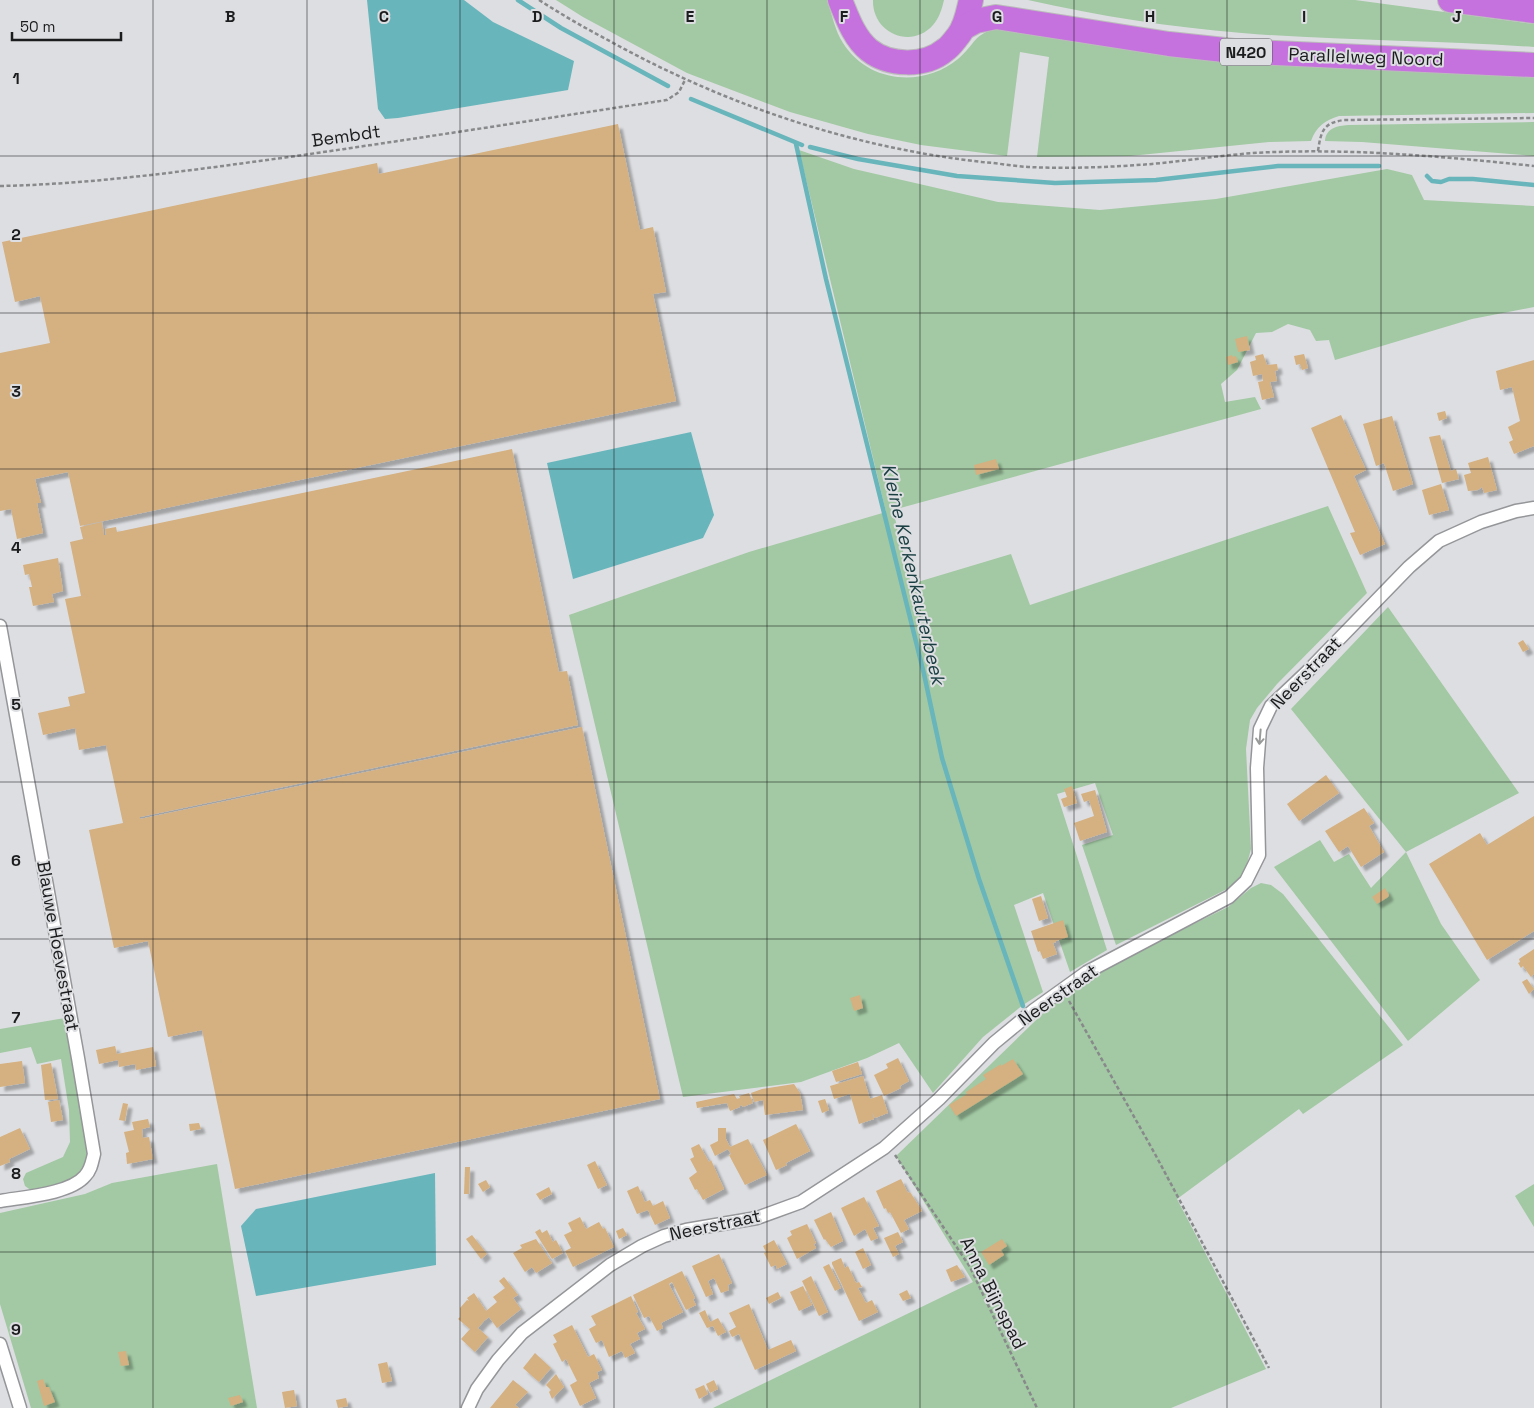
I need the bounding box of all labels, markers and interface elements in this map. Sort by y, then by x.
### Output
text: B [225,6,235,27]
text: C [379,6,389,27]
text: D [532,6,542,27]
text: E [686,6,695,27]
text: F [840,6,849,27]
text: G [992,6,1002,27]
text: H [1145,6,1155,27]
text: I [1302,6,1306,27]
text: J [1452,6,1462,27]
scale bar [12,10,121,42]
text: 50 m [20,17,55,36]
road number: N420 [1220,38,1272,66]
street label: Parallelweg Noord [1288,42,1444,71]
text: 1 [12,68,20,89]
street label: Bembdt [310,119,382,152]
text: 2 [11,224,21,245]
text: 3 [11,381,21,402]
water label: Kleine Kerkenkauterbeek [876,461,952,690]
text: 4 [11,537,21,558]
street label: Neerstraat [1265,631,1346,714]
text: 5 [11,694,21,715]
one-way arrow [1255,728,1265,744]
text: 6 [11,850,21,871]
street label: Blauwe Hoevestraat [32,859,85,1033]
street label: Neerstraat [1013,959,1102,1030]
text: 7 [12,1007,21,1028]
text: 8 [11,1163,21,1184]
street label: Neerstraat [667,1204,762,1245]
street label: Anna Bijnspad [955,1233,1032,1353]
text: 9 [11,1319,21,1340]

